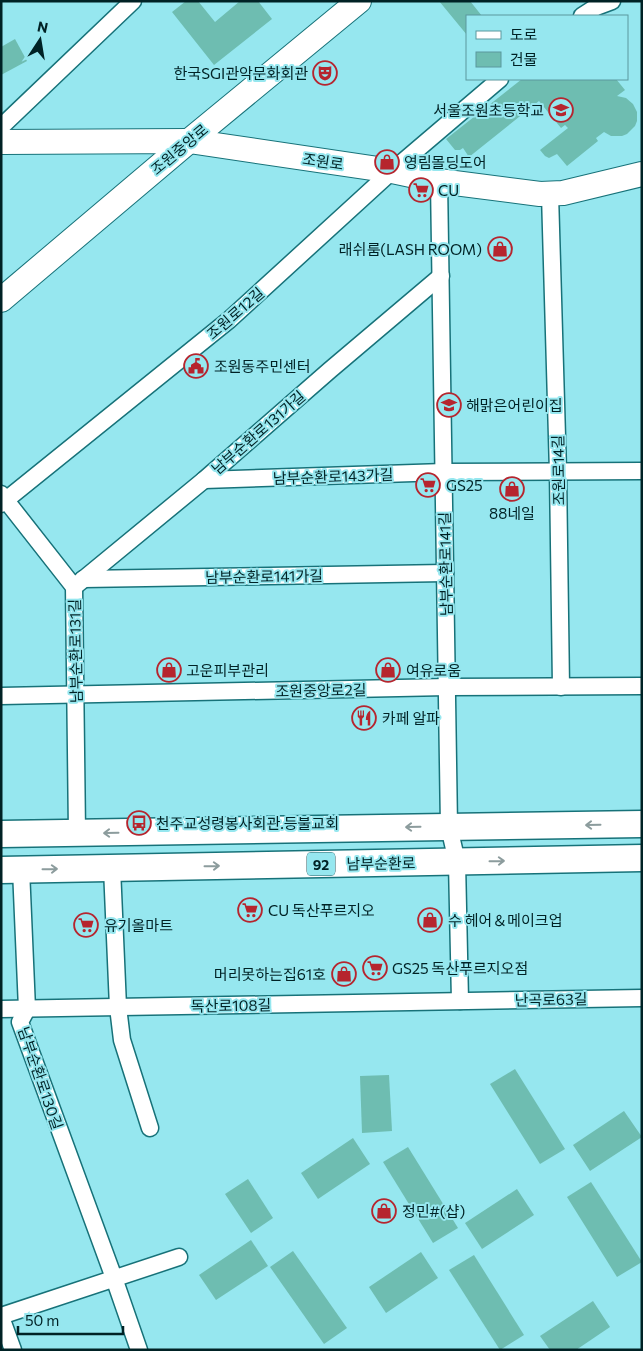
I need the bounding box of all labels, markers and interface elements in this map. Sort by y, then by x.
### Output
north arrow [15,15,65,65]
legend [466,15,628,80]
text: N [36,17,50,36]
text: 도로 [510,25,538,43]
text: 건물 [510,50,538,68]
theatre icon: 한국SGI관악문화회관 [312,60,338,86]
place label: 한국SGI관악문화회관 [174,64,308,82]
school or university icon: 서울조원초등학교 [548,97,574,123]
place label: 서울조원초등학교 [434,101,544,119]
street label: 조원중앙로 [147,120,211,178]
street label: 조원로 [301,149,345,173]
shop icon: 영림몰딩도어 [374,149,400,175]
place label: 영림몰딩도어 [404,153,487,171]
supermarket icon: CU [408,177,434,203]
place label: CU [438,181,459,199]
shop icon: 래쉬룸(LASH ROOM) [487,236,513,262]
place label: 래쉬룸(LASH ROOM) [339,240,482,258]
street label: 조원로12길 [203,283,267,343]
public building icon: 조원동주민센터 [183,353,209,379]
place label: 조원동주민센터 [214,357,311,375]
street label: 남부순환로131가길 [208,387,308,477]
school or university icon: 해맑은어린이집 [436,392,462,418]
place label: 해맑은어린이집 [466,396,563,414]
street label: 조원로14길 [548,435,568,505]
street label: 남부순환로143가길 [272,465,394,487]
supermarket icon: GS25 [415,472,441,498]
place label: GS25 [446,476,483,494]
shop icon: 88네일 [499,476,525,502]
place label: 88네일 [489,504,535,522]
street label: 남부순환로141길 [435,512,455,616]
street label: 남부순환로141가길 [205,566,323,586]
street label: 남부순환로131길 [65,599,85,703]
shop icon: 고운피부관리 [156,657,182,683]
shop icon: 여유로움 [375,657,401,683]
place label: 고운피부관리 [186,661,269,679]
place label: 여유로움 [406,661,461,679]
street label: 조원중앙로2길 [275,680,367,700]
restaurant icon: 카페 알파 [351,705,377,731]
place label: 카페 알파 [382,709,440,727]
bus stop icon: 천주교성령봉사회관.등불교회 [126,810,152,836]
place label: 천주교성령봉사회관.등불교회 [156,814,339,832]
one-way arrow [585,820,602,830]
one-way arrow [405,823,421,832]
one-way arrow [103,828,119,838]
road number: 92 [307,852,335,876]
street label: 남부순환로 [346,853,416,873]
one-way arrow [489,856,505,866]
one-way arrow [204,861,220,871]
one-way arrow [42,864,58,874]
supermarket icon: CU 독산푸르지오 [237,897,263,923]
place label: CU 독산푸르지오 [268,901,375,919]
shop icon: 수 헤어＆메이크업 [417,907,443,933]
place label: 수 헤어＆메이크업 [448,911,562,929]
supermarket icon: 유기올마트 [73,912,99,938]
place label: 유기올마트 [104,916,173,934]
supermarket icon: GS25 독산푸르지오점 [362,955,388,981]
place label: GS25 독산푸르지오점 [392,959,528,977]
shop icon: 머리못하는집61호 [331,961,357,987]
place label: 머리못하는집61호 [214,965,326,983]
street label: 난곡로63길 [514,989,588,1009]
street label: 독산로108길 [191,995,271,1015]
street label: 남부순환로130길 [15,1024,67,1132]
shop icon: 정민#(샵) [371,1198,397,1224]
place label: 정민#(샵) [402,1202,465,1220]
scale bar [18,1304,122,1336]
text: 50 m [25,1311,59,1329]

